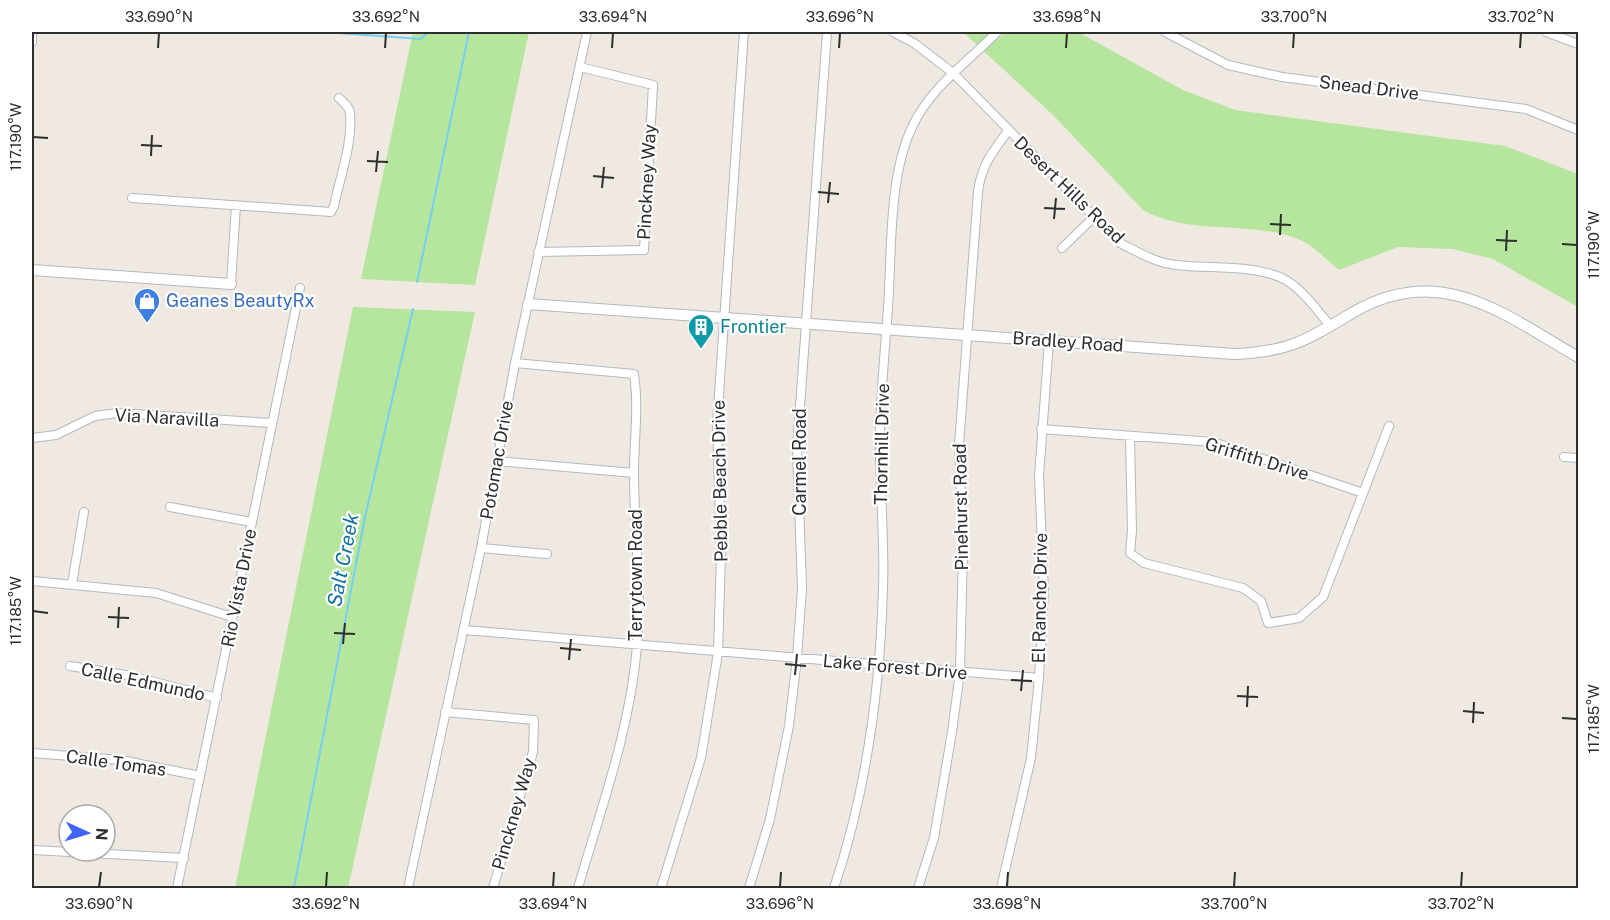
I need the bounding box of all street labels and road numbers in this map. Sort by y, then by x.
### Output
street label: Snead Drive [1318,71,1420,104]
street label: Pinckney Way [633,123,660,240]
street label: Desert Hills Road [1010,132,1129,248]
street label: Bradley Road [1012,327,1124,356]
street label: Thornhill Drive [870,383,893,505]
street label: Potomac Drive [476,399,517,521]
street label: Pebble Beach Drive [708,400,731,562]
street label: Via Naravilla [114,404,220,431]
street label: Carmel Road [789,408,810,516]
street label: Griffith Drive [1203,433,1312,484]
street label: Pinehurst Road [949,443,972,571]
street label: Terrytown Road [625,509,646,641]
street label: Rio Vista Drive [217,527,260,649]
street label: El Rancho Drive [1028,532,1051,663]
street label: Lake Forest Drive [822,650,968,683]
street label: Calle Edmundo [79,658,207,705]
street label: Calle Tomas [65,745,168,780]
street label: Pinckney Way [487,755,540,872]

